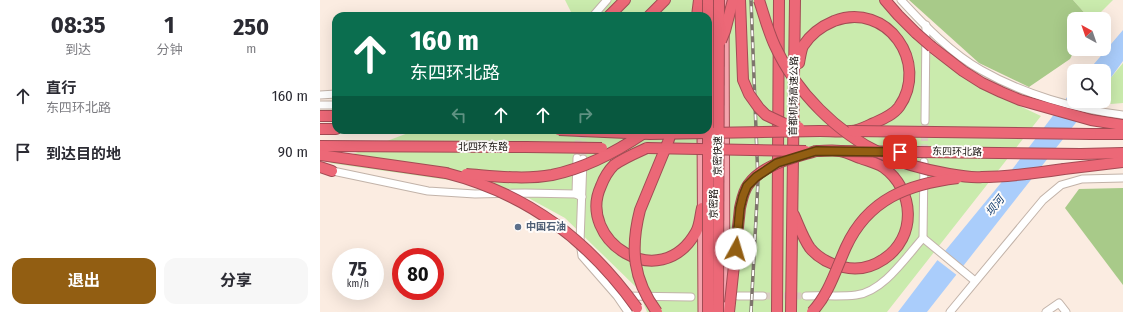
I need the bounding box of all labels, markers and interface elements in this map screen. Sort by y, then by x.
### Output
text: 08:35 [51,11,106,39]
text: 1 [164,11,174,39]
north arrow [1067,12,1111,56]
map controls [1067,12,1111,108]
text: 250 [233,13,269,41]
text: 160 m [410,24,479,57]
icon: ahead [344,28,396,80]
text: m [246,41,256,56]
text: 到达 [65,42,91,57]
text: 分钟 [156,42,182,57]
street label: 首都机场高速公路 [787,56,801,136]
text: 东四环北路 [410,62,500,84]
button: search [1067,64,1111,108]
text: 直行 [46,79,76,97]
icon: ahead [12,85,34,107]
text: 160 m [272,87,308,105]
text: 东四环北路 [46,100,111,115]
icon: left [448,104,470,126]
icon: ahead [490,104,512,126]
icon: ahead [532,104,554,126]
icon: right [574,104,596,126]
pin [883,135,917,169]
street label: 京密快速 [712,136,724,176]
icon: arrive [12,141,34,163]
street label: 北四环东路 [458,141,508,153]
icon: arrive [889,141,911,163]
text: 90 m [278,143,308,161]
text: 到达目的地 [46,145,121,163]
street label: 东四环北路 [932,146,982,158]
street label: 京密路 [708,189,720,219]
water label: 坝河 [983,192,1008,219]
place label: 中国石油 [526,221,566,233]
marker: 中国石油 [513,222,523,232]
position arrow [715,228,757,270]
speed limit sign: 80 [392,248,444,300]
text: 75 [349,257,367,281]
button: 退出 [12,258,156,304]
button: 分享 [164,258,308,304]
text: km/h [347,278,369,290]

